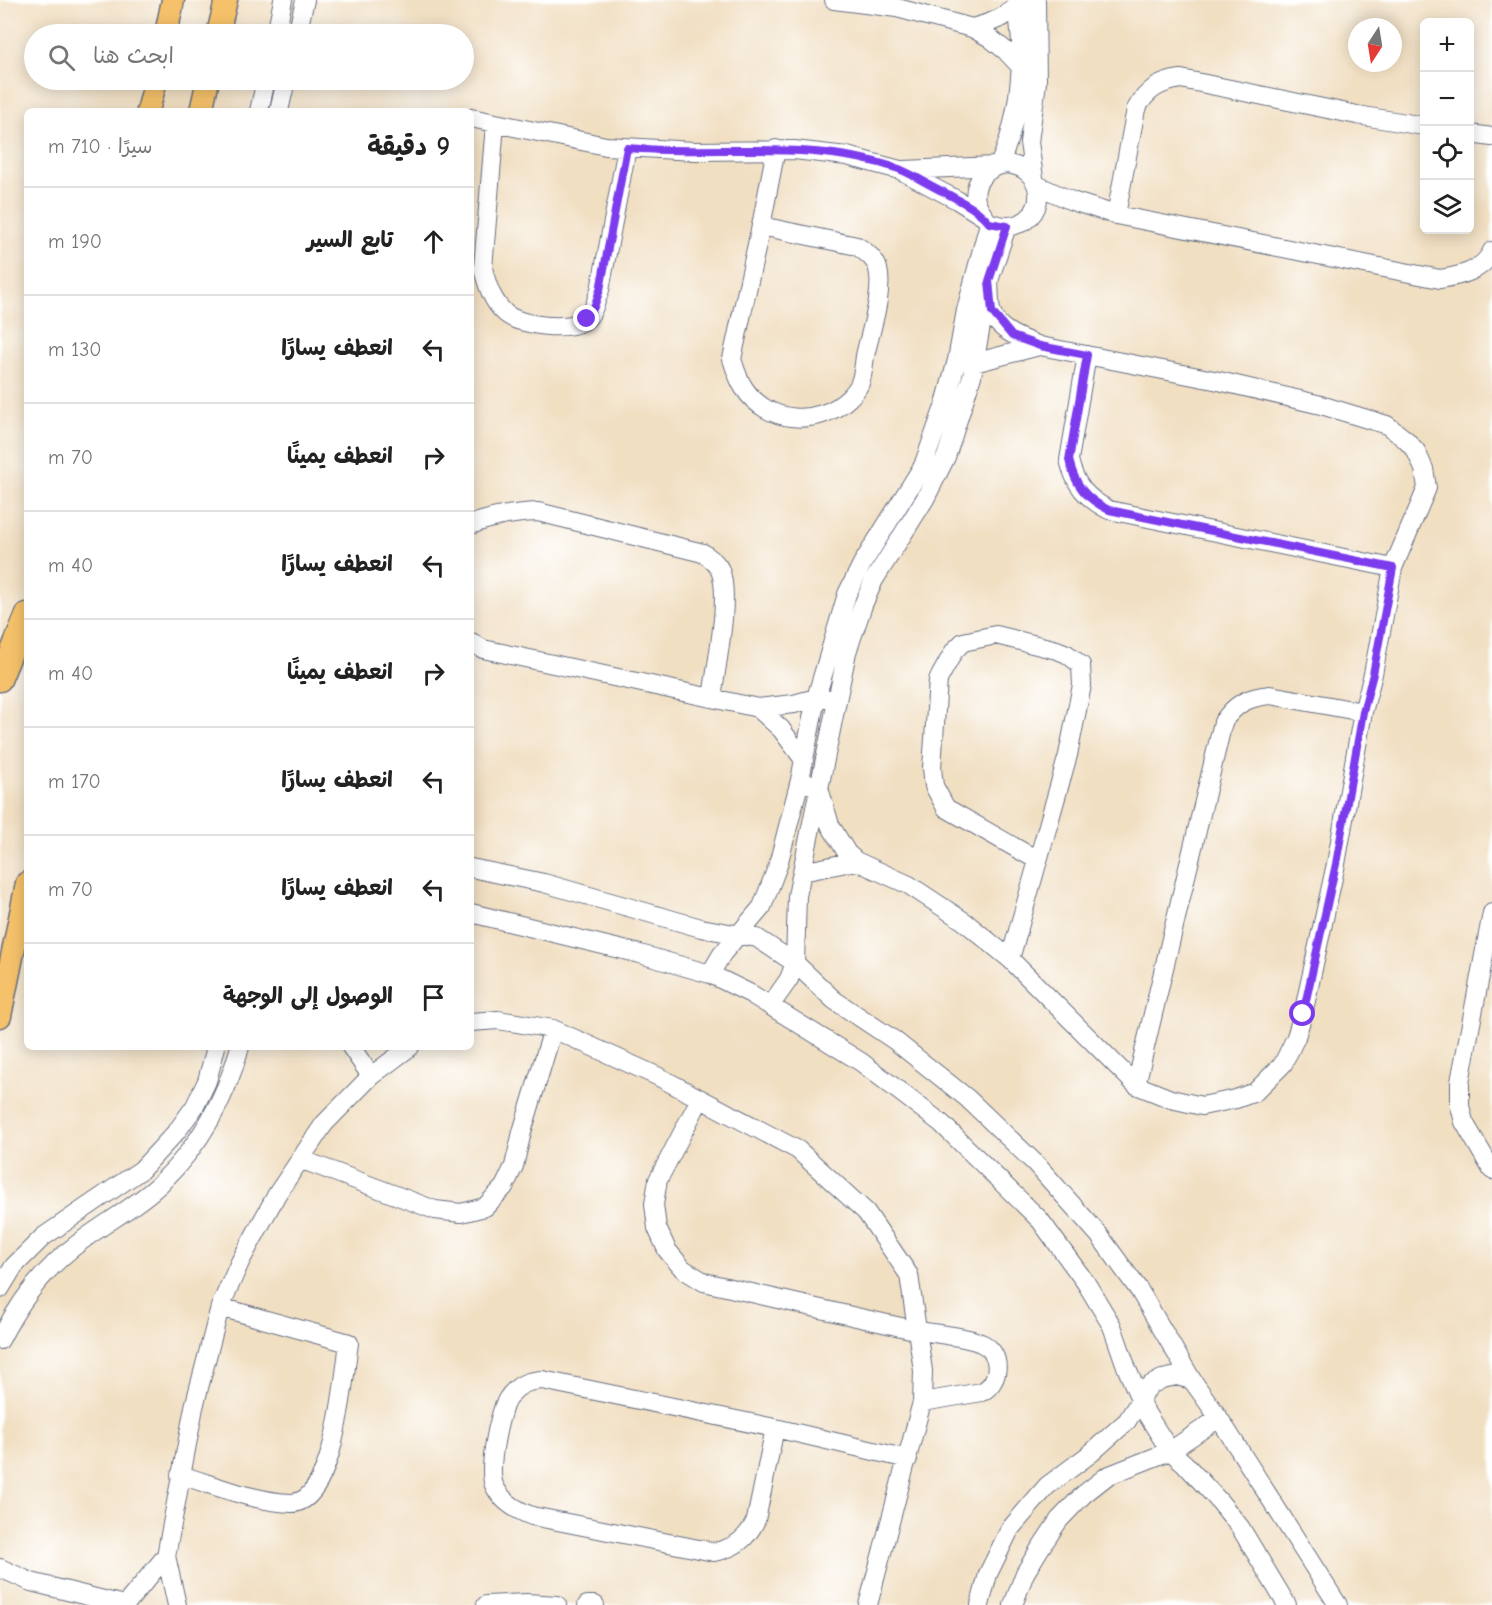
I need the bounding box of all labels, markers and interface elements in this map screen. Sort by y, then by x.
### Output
north arrow [1348,18,1402,72]
map controls [1420,18,1474,234]
button: + [1420,18,1474,72]
search box [24,24,474,90]
icon: search [45,41,78,74]
text: ابحث هنا [93,43,174,69]
button: − [1420,72,1474,126]
button: locate [1420,126,1474,180]
text: 9 دقيقة [367,132,450,162]
text: سيرًا · 710 m [48,135,152,158]
button: layers [1420,180,1474,234]
icon: ahead [417,225,450,258]
text: تابع السير [307,227,393,253]
text: 190 m [48,230,102,253]
route end [573,305,599,331]
icon: left [417,333,450,366]
text: انعطف يسارًا [281,335,393,361]
text: 130 m [48,338,101,361]
icon: right [417,441,450,474]
text: انعطف يمينًا [287,443,393,469]
text: 70 m [48,446,93,469]
icon: left [417,549,450,582]
text: انعطف يسارًا [281,551,393,577]
text: 40 m [48,554,93,577]
icon: right [417,657,450,690]
text: انعطف يمينًا [287,659,393,685]
text: 40 m [48,662,93,685]
icon: left [417,765,450,798]
text: انعطف يسارًا [281,767,393,793]
text: 170 m [48,770,101,793]
icon: left [417,873,450,906]
text: انعطف يسارًا [281,875,393,901]
text: 70 m [48,878,93,901]
icon: arrive [417,981,450,1014]
text: الوصول إلى الوجهة [223,983,393,1009]
route start [1289,1000,1315,1026]

